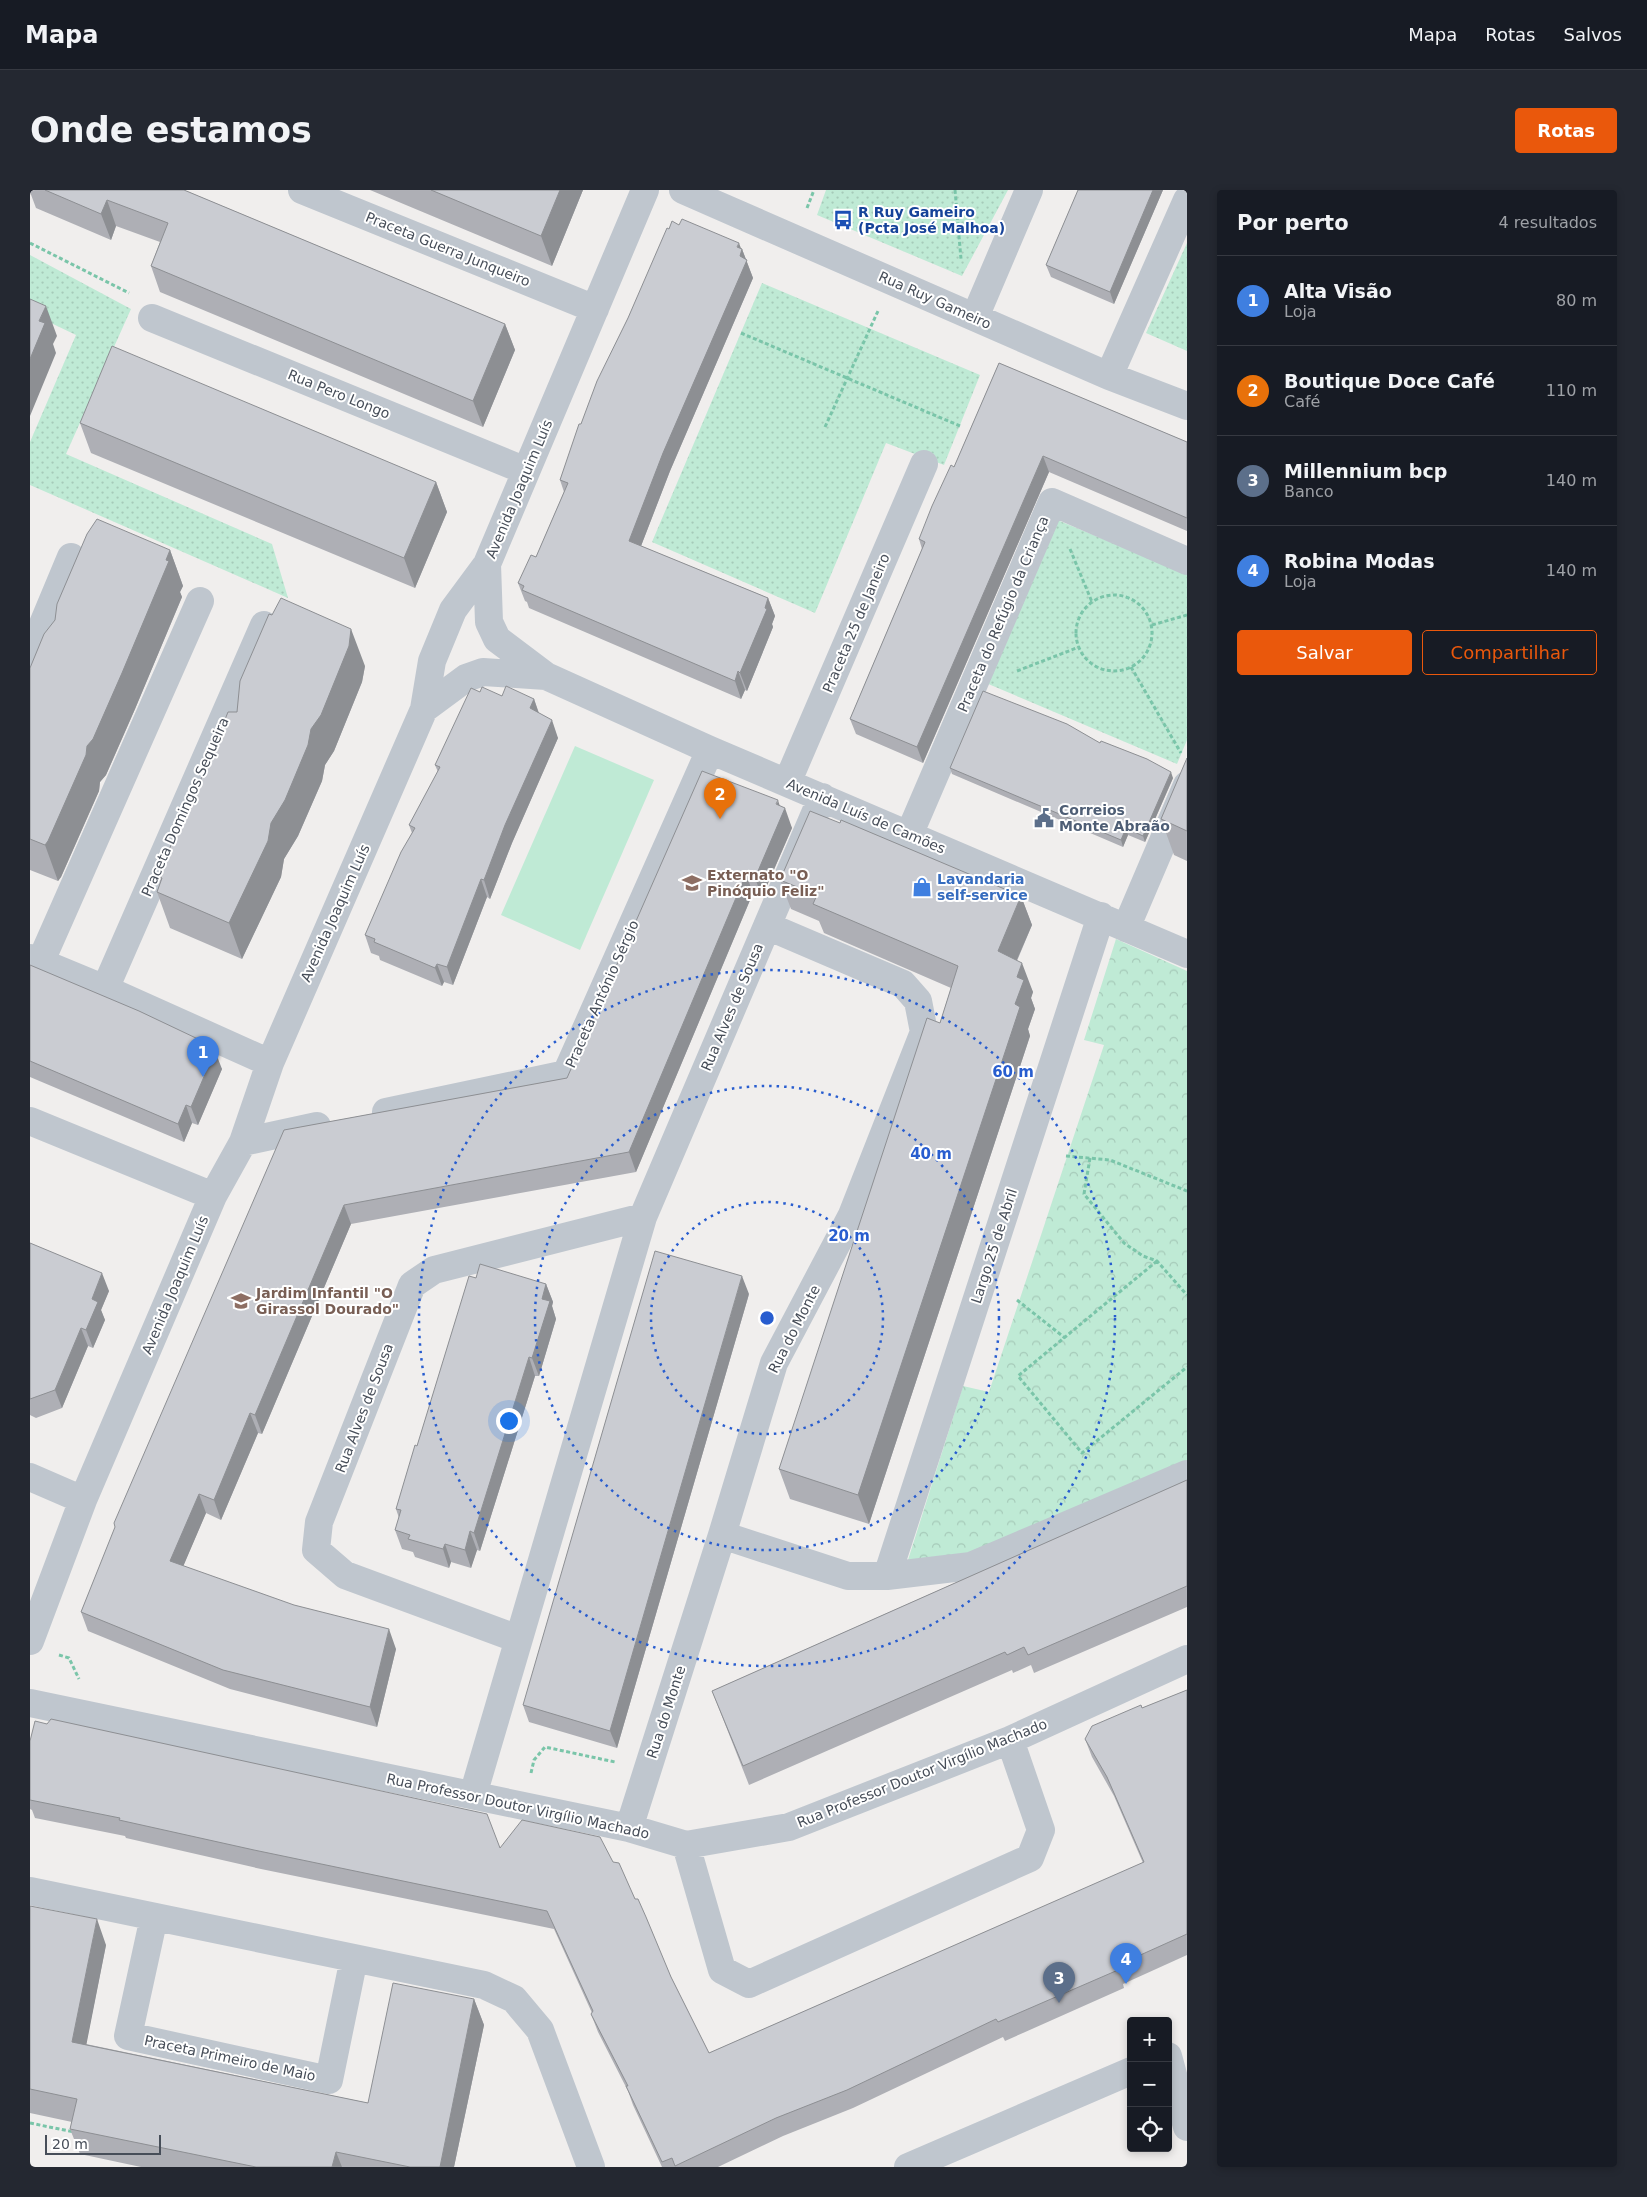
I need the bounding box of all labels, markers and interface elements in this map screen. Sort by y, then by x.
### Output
text: Mapa [25,21,98,49]
text: Mapa [1408,24,1457,45]
text: Rotas [1485,24,1536,45]
text: Salvos [1564,24,1622,45]
button: Rotas [1515,108,1617,153]
text: Onde estamos [30,110,312,150]
place label: R Ruy Gameiro (Pcta José Malhoa) [858,204,1005,236]
street label: Praceta Guerra Junqueiro [363,209,533,289]
bus stop icon: R Ruy Gameiro (Pcta José Malhoa) [832,209,854,231]
text: Por perto [1237,211,1349,235]
text: 4 resultados [1498,213,1597,232]
street label: Rua Ruy Gameiro [876,268,994,332]
text: Alta Visão [1284,280,1392,302]
text: 1 [1247,291,1259,310]
text: 80 m [1556,291,1597,310]
text: Loja [1284,302,1317,321]
street label: Rua Pero Longo [286,366,392,422]
text: Boutique Doce Café [1284,370,1495,392]
text: 2 [1247,381,1259,400]
text: 110 m [1546,381,1597,400]
text: Café [1284,392,1320,411]
street label: Avenida Joaquim Luís [483,417,555,561]
text: Millennium bcp [1284,460,1447,482]
text: 3 [1247,471,1259,490]
text: 140 m [1546,471,1597,490]
text: Banco [1284,482,1334,501]
street label: Praceta do Refúgio da Criança [954,513,1052,715]
text: Robina Modas [1284,550,1434,572]
street label: Praceta 25 de Janeiro [819,551,893,695]
text: 4 [1247,561,1259,580]
text: 140 m [1546,561,1597,580]
text: Loja [1284,572,1317,591]
button: Salvar [1237,630,1412,675]
button: Compartilhar [1422,630,1597,675]
street label: Praceta Domingos Sequeira [138,715,232,899]
street label: Avenida Luís de Camões [784,775,948,857]
pin: 2 [704,778,736,819]
place label: Correios Monte Abraão [1059,802,1170,834]
public building icon: Correios Monte Abraão [1033,807,1055,829]
street label: Avenida Joaquim Luís [297,842,373,984]
place label: Externato "O Pinóquio Feliz" [707,867,824,899]
place label: Lavandaria self-service [937,871,1028,903]
school or university icon: Externato "O Pinóquio Feliz" [681,872,703,894]
shop icon: Lavandaria self-service [911,876,933,898]
street label: Praceta António Sérgio [562,918,642,1070]
street label: Rua Alves de Sousa [698,941,766,1073]
pin: 1 [187,1036,219,1077]
text: 60 m [992,1063,1034,1081]
text: 40 m [910,1145,952,1163]
street label: Largo 25 de Abril [968,1186,1020,1306]
street label: Avenida Joaquim Luís [139,1213,211,1357]
text: 20 m [828,1227,870,1245]
street label: Rua do Monte [765,1282,823,1376]
place label: Jardim Infantil "O Girassol Dourado" [255,1285,399,1317]
school or university icon: Jardim Infantil "O Girassol Dourado" [230,1290,252,1312]
centre of rings [758,1309,776,1327]
street label: Rua Alves de Sousa [332,1341,396,1475]
your location [496,1408,522,1434]
street label: Rua do Monte [643,1664,689,1760]
street label: Rua Professor Doutor Virgílio Machado [795,1715,1049,1831]
street label: Rua Professor Doutor Virgílio Machado [385,1770,651,1842]
pin: 4 [1110,1943,1142,1984]
pin: 3 [1043,1962,1075,2003]
map controls [1127,2017,1172,2152]
button: + [1127,2017,1172,2062]
street label: Praceta Primeiro de Maio [143,2032,317,2084]
button: − [1127,2062,1172,2107]
button: locate [1127,2107,1172,2152]
scale bar [45,2132,161,2155]
text: 20 m [52,2136,88,2152]

